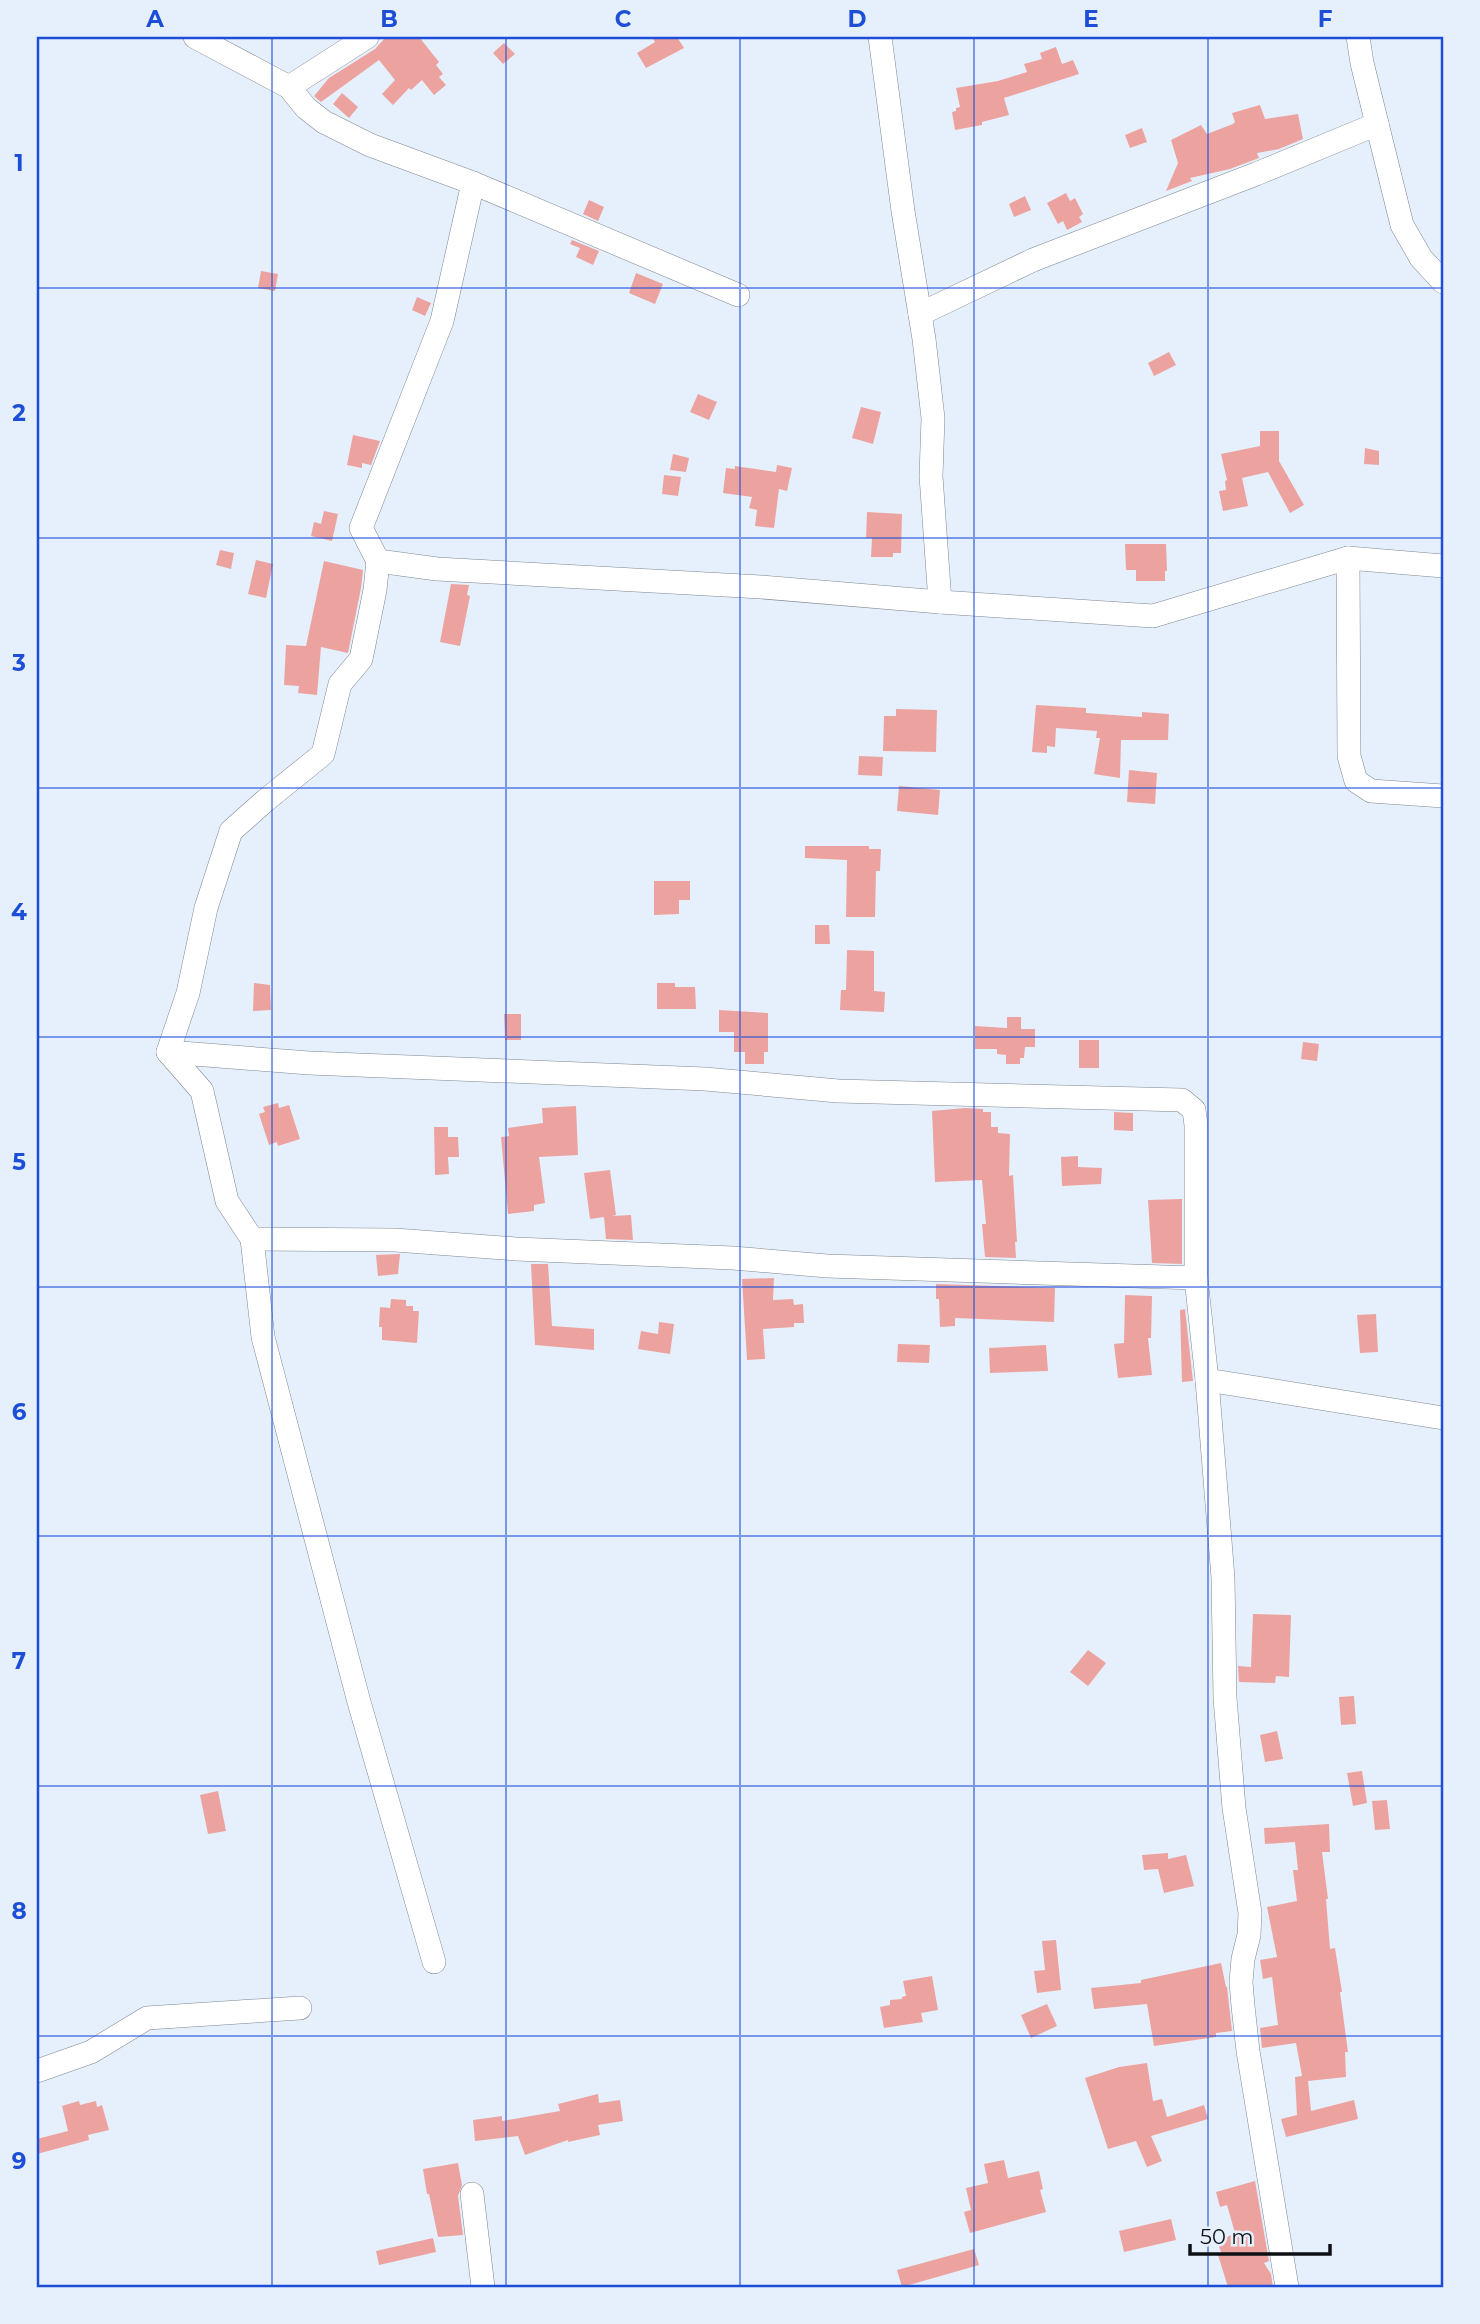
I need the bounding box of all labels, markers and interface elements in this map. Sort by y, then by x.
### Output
text: A [145,5,164,33]
text: B [380,5,398,33]
text: C [615,5,632,33]
text: D [848,5,867,33]
text: E [1083,5,1099,33]
text: F [1318,5,1333,33]
text: 1 [14,149,24,177]
text: 2 [12,399,26,427]
text: 3 [11,649,26,677]
text: 4 [11,898,27,926]
text: 5 [12,1148,26,1176]
text: 6 [12,1398,27,1426]
text: 7 [12,1647,26,1675]
text: 8 [11,1897,27,1925]
text: 9 [12,2147,26,2175]
scale bar [1190,2212,1330,2256]
text: 50 m [1200,2224,1254,2249]

